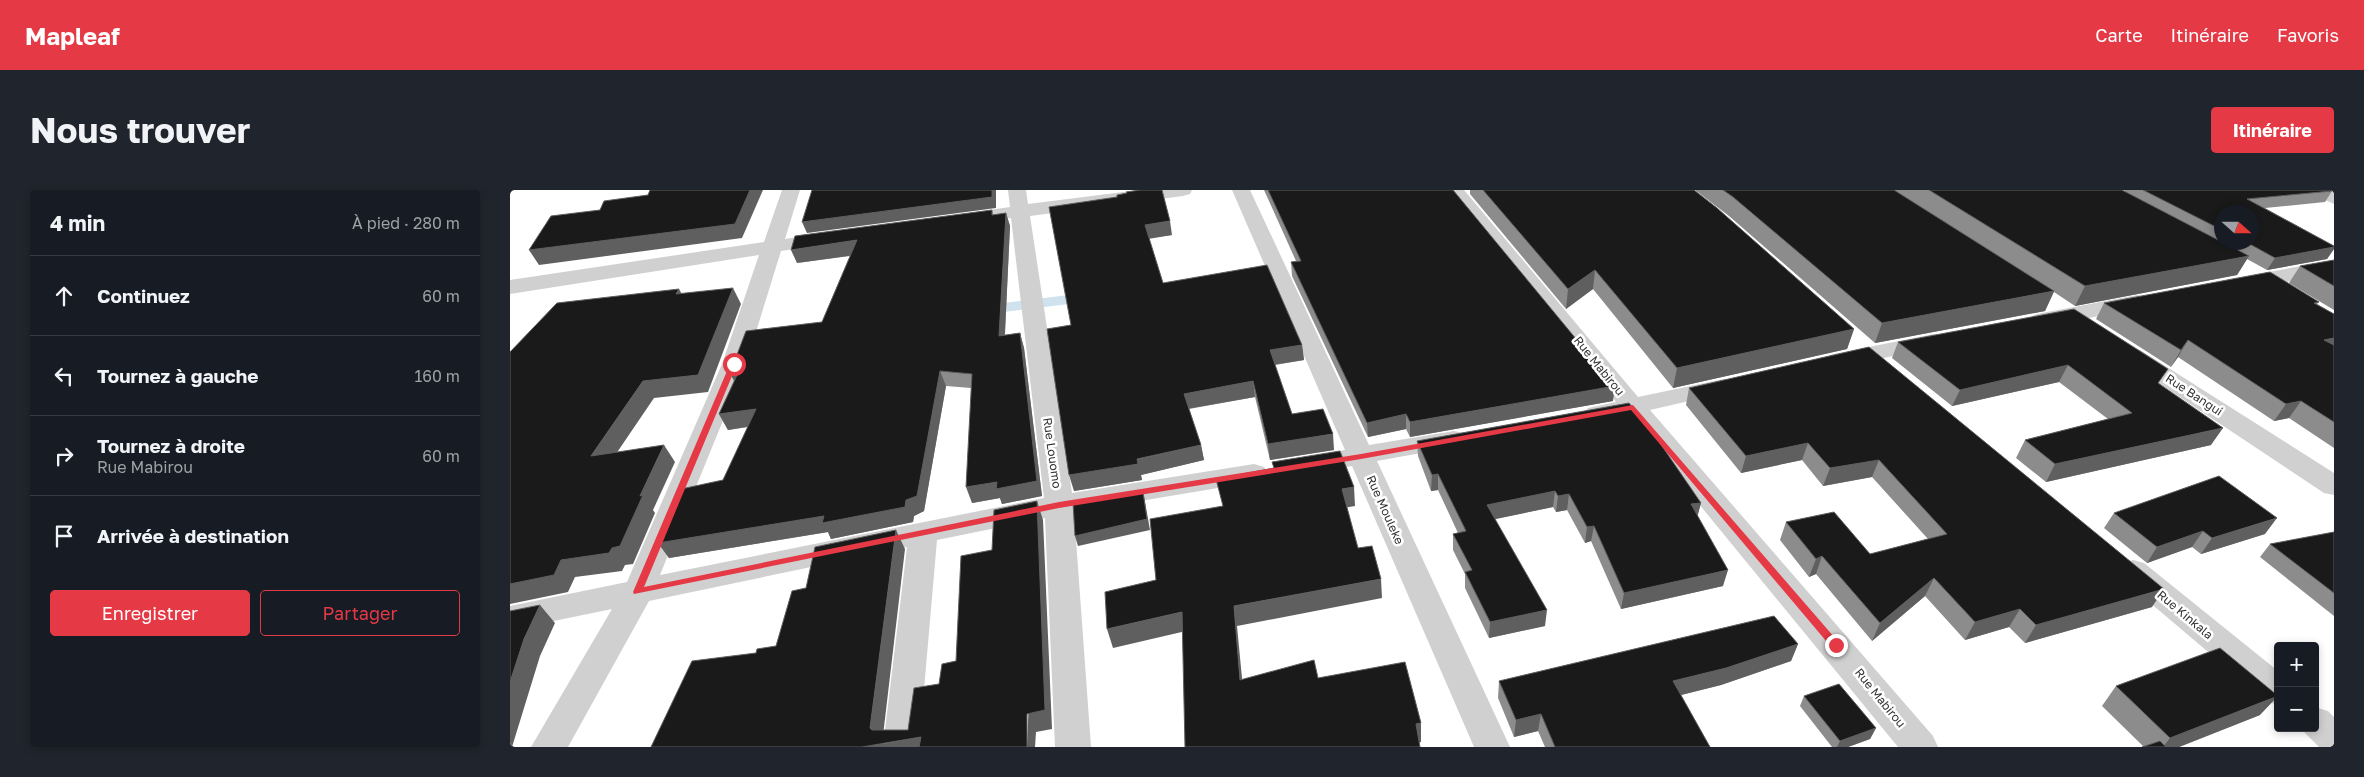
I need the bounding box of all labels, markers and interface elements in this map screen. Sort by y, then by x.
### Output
text: Mapleaf [25,21,120,50]
text: Carte [2095,24,2143,46]
text: Itinéraire [2171,24,2249,46]
text: Favoris [2277,24,2339,46]
button: Itinéraire [2211,107,2334,153]
text: Nous trouver [30,109,250,151]
north arrow [2214,205,2259,250]
text: 4 min [50,210,105,236]
text: À pied · 280 m [352,213,460,233]
icon: ahead [50,282,78,310]
text: Continuez [97,284,190,307]
text: 60 m [422,286,460,306]
street label: Rue Mabirou [1571,333,1628,398]
route start [723,353,746,376]
icon: left [50,362,78,390]
text: Tournez à gauche [97,364,258,387]
text: 160 m [414,366,460,386]
street label: Rue Bangui [2163,371,2226,419]
street label: Rue Louomo [1040,417,1065,489]
text: Tournez à droite [97,434,245,457]
icon: right [50,442,78,470]
text: 60 m [422,446,460,466]
text: Rue Mabirou [97,457,193,477]
street label: Rue Mouleke [1364,473,1407,547]
icon: arrive [50,522,78,550]
text: Arrivée à destination [97,524,289,547]
street label: Rue Kinkala [2154,587,2216,642]
button: Enregistrer [50,590,250,636]
button: Partager [260,590,460,636]
route end [1825,634,1848,657]
map controls [2274,642,2319,732]
button: + [2274,642,2319,687]
street label: Rue Mabirou [1852,665,1909,730]
button: − [2274,687,2319,732]

